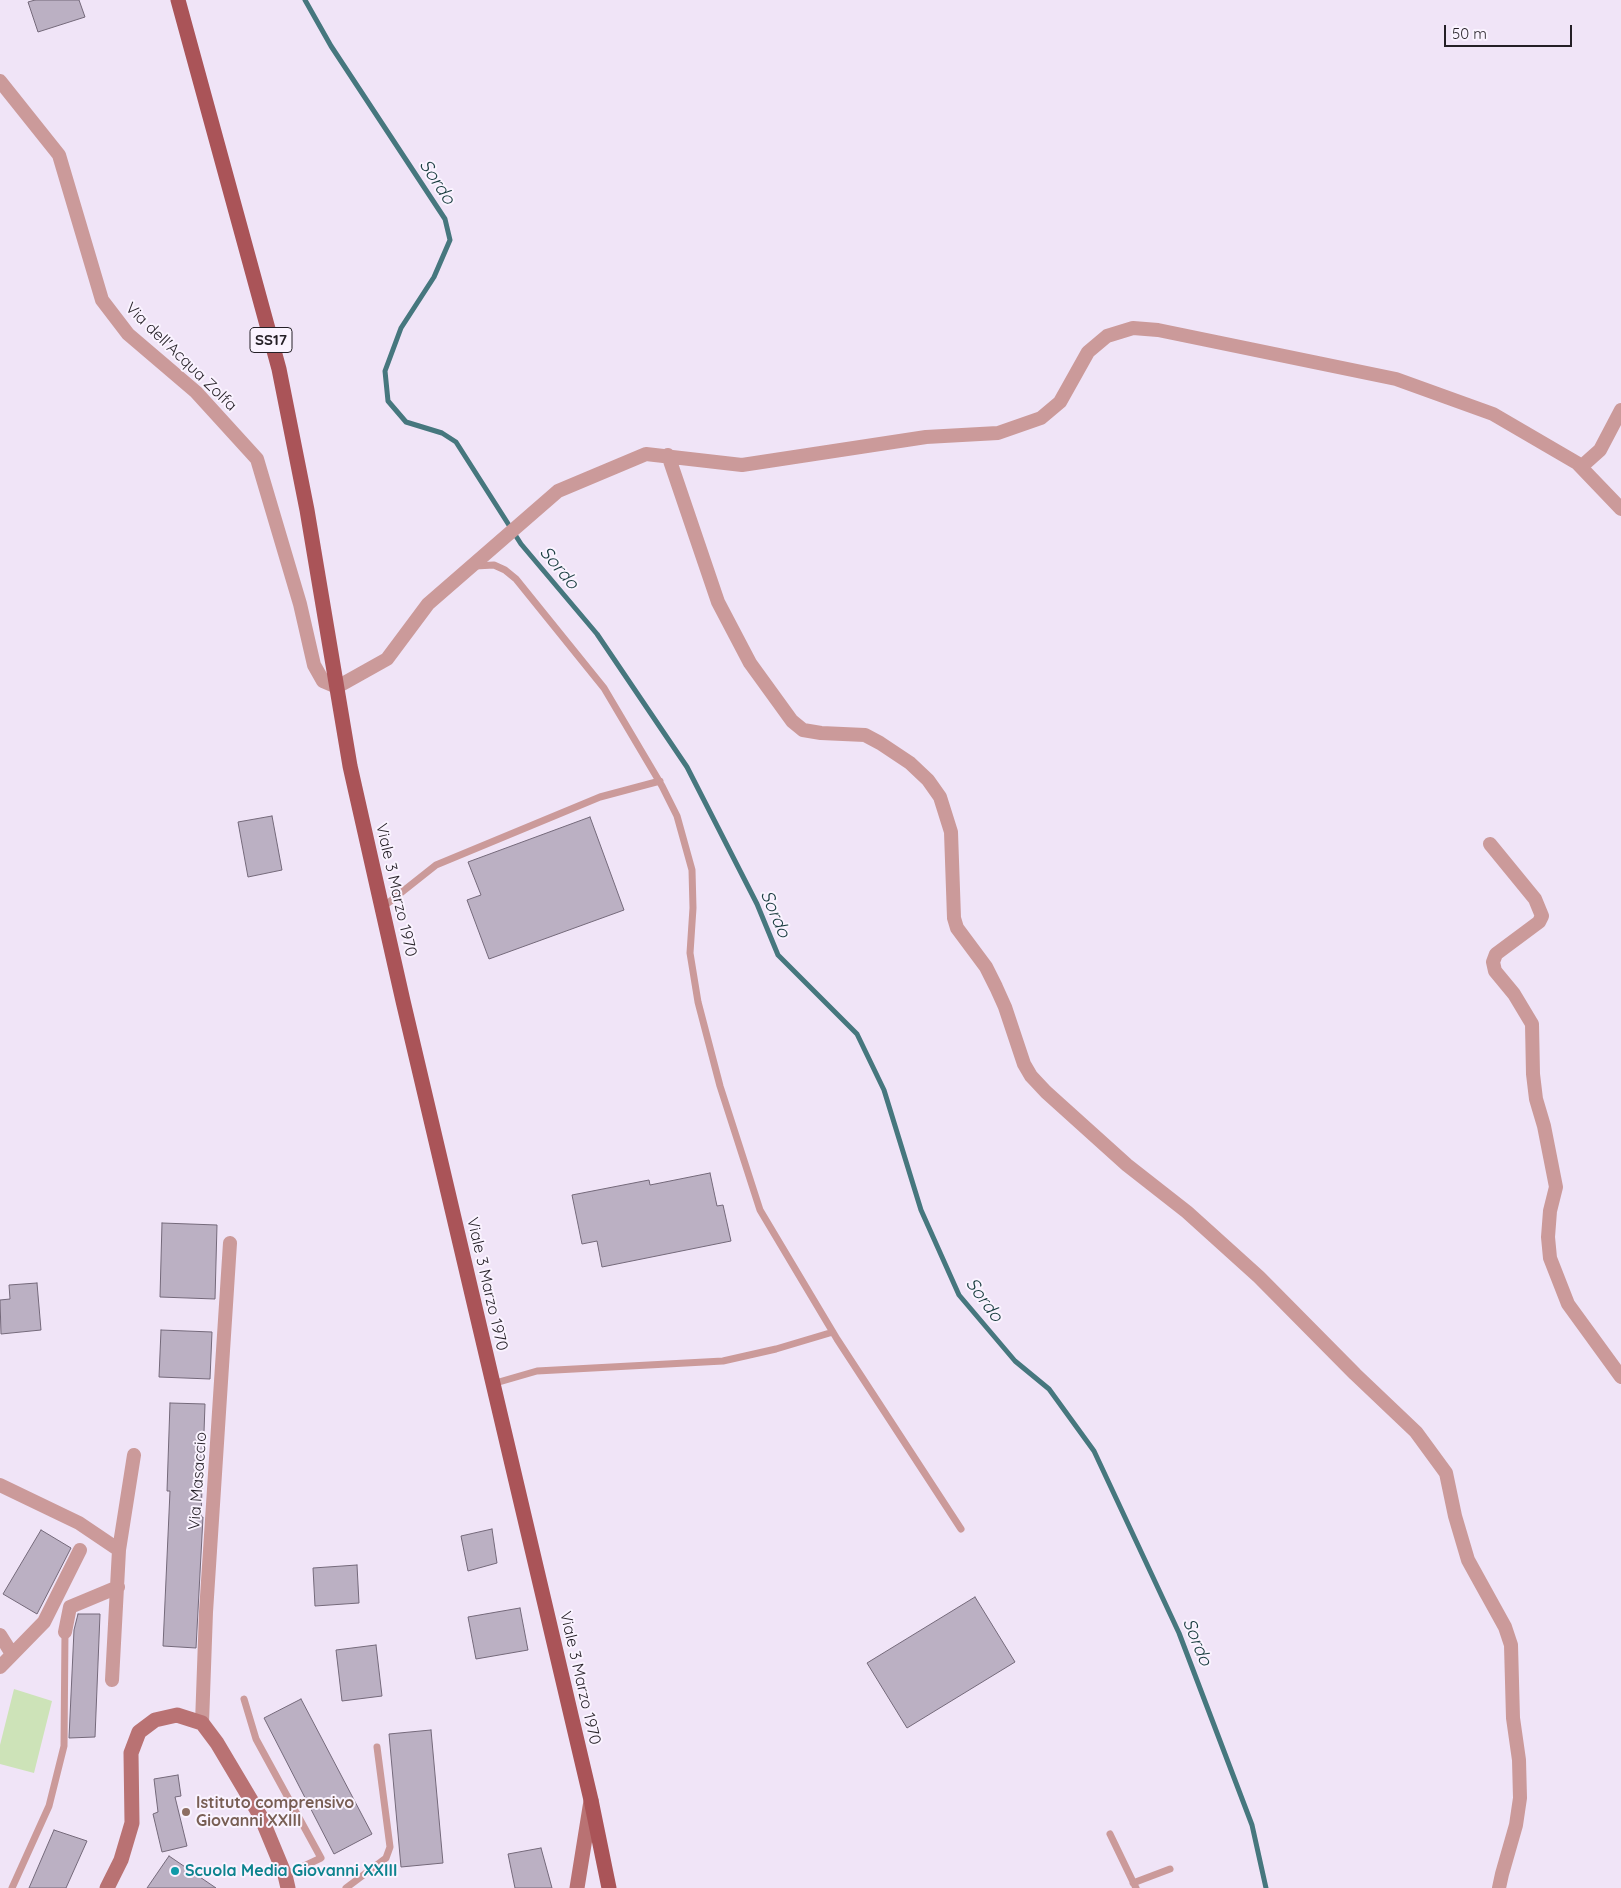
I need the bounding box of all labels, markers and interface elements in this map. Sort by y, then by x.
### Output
scale bar [1446,15,1574,47]
text: 50 m [1452,24,1487,43]
water label: Sordo [415,155,459,209]
street label: Via dell'Acqua Zolfa [121,299,241,415]
road number: SS17 [250,328,292,352]
water label: Sordo [535,542,583,594]
street label: Viale 3 Marzo 1970 [371,822,421,958]
water label: Sordo [755,887,795,941]
street label: Viale 3 Marzo 1970 [462,1216,512,1352]
water label: Sordo [961,1274,1007,1326]
street label: Via Masaccio [185,1431,211,1531]
street label: Viale 3 Marzo 1970 [555,1610,605,1746]
water label: Sordo [1178,1615,1216,1669]
place label: Istituto comprensivo Giovanni XXIII [196,1793,354,1831]
marker: Istituto comprensivo Giovanni XXIII [180,1806,192,1818]
place label: Scuola Media Giovanni XXIII [185,1861,397,1881]
marker: Scuola Media Giovanni XXIII [169,1865,181,1877]

